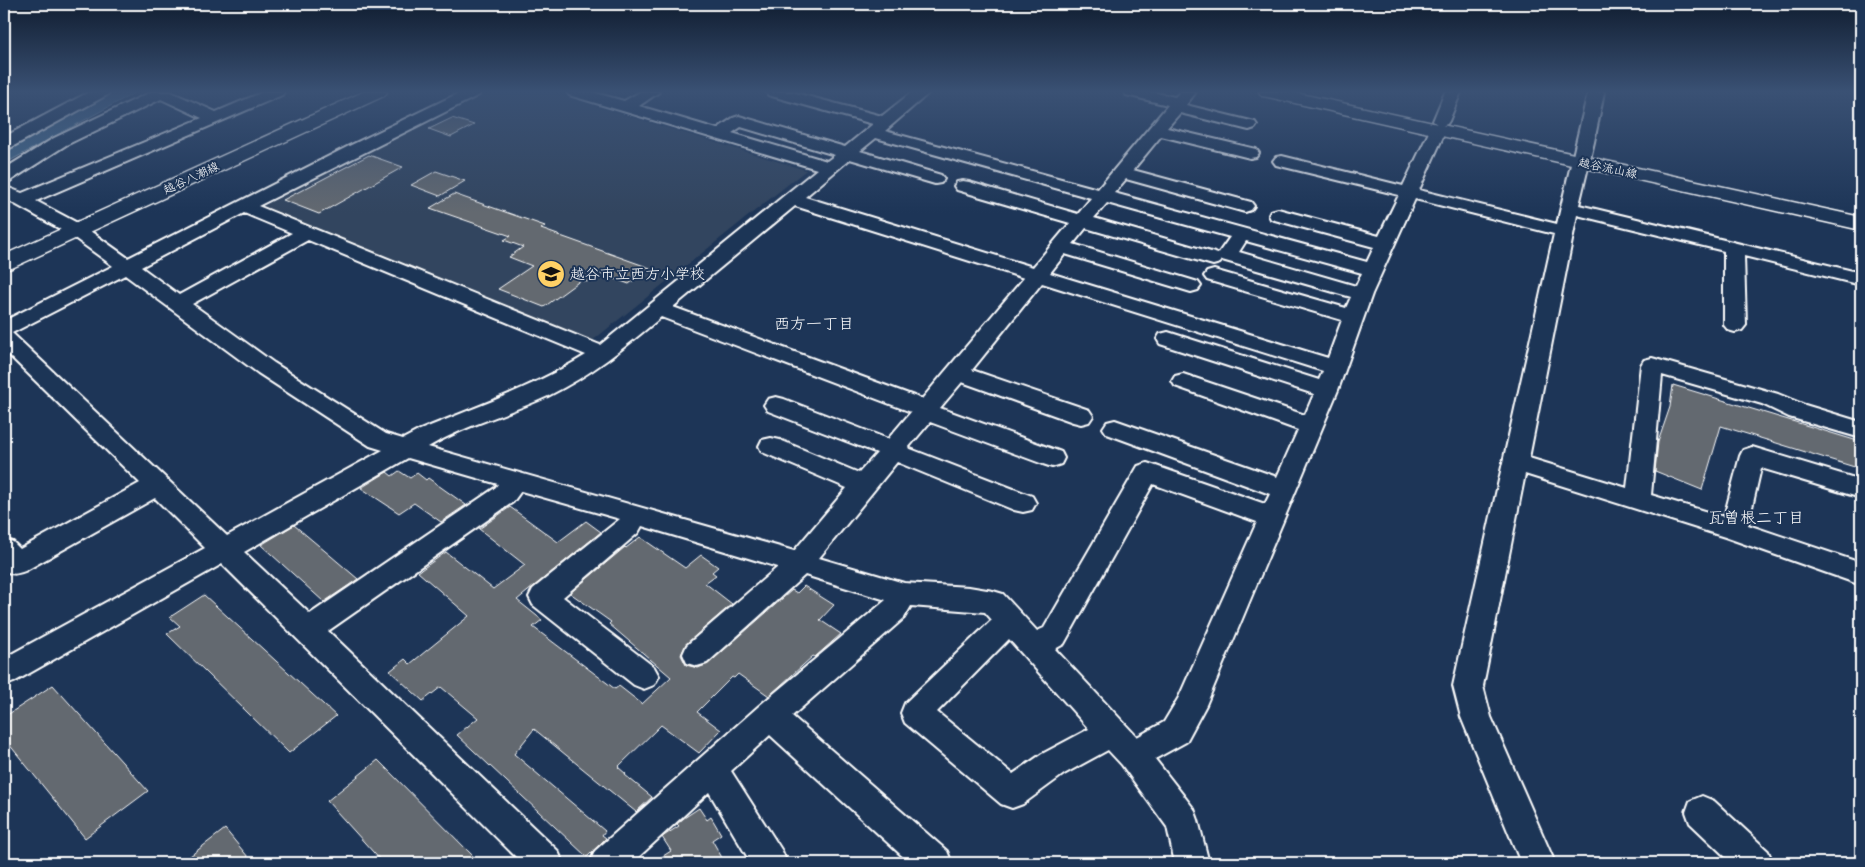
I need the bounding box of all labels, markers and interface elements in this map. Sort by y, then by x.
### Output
street label: 越谷流山線 [1577,155,1639,182]
street label: 越谷八潮線 [161,159,222,198]
school or university icon: 越谷市立西方小学校 [536,259,566,289]
place label: 越谷市立西方小学校 [570,265,705,284]
district label: 西方一丁目 [774,315,854,334]
district label: 瓦曽根二丁目 [1708,509,1804,528]

